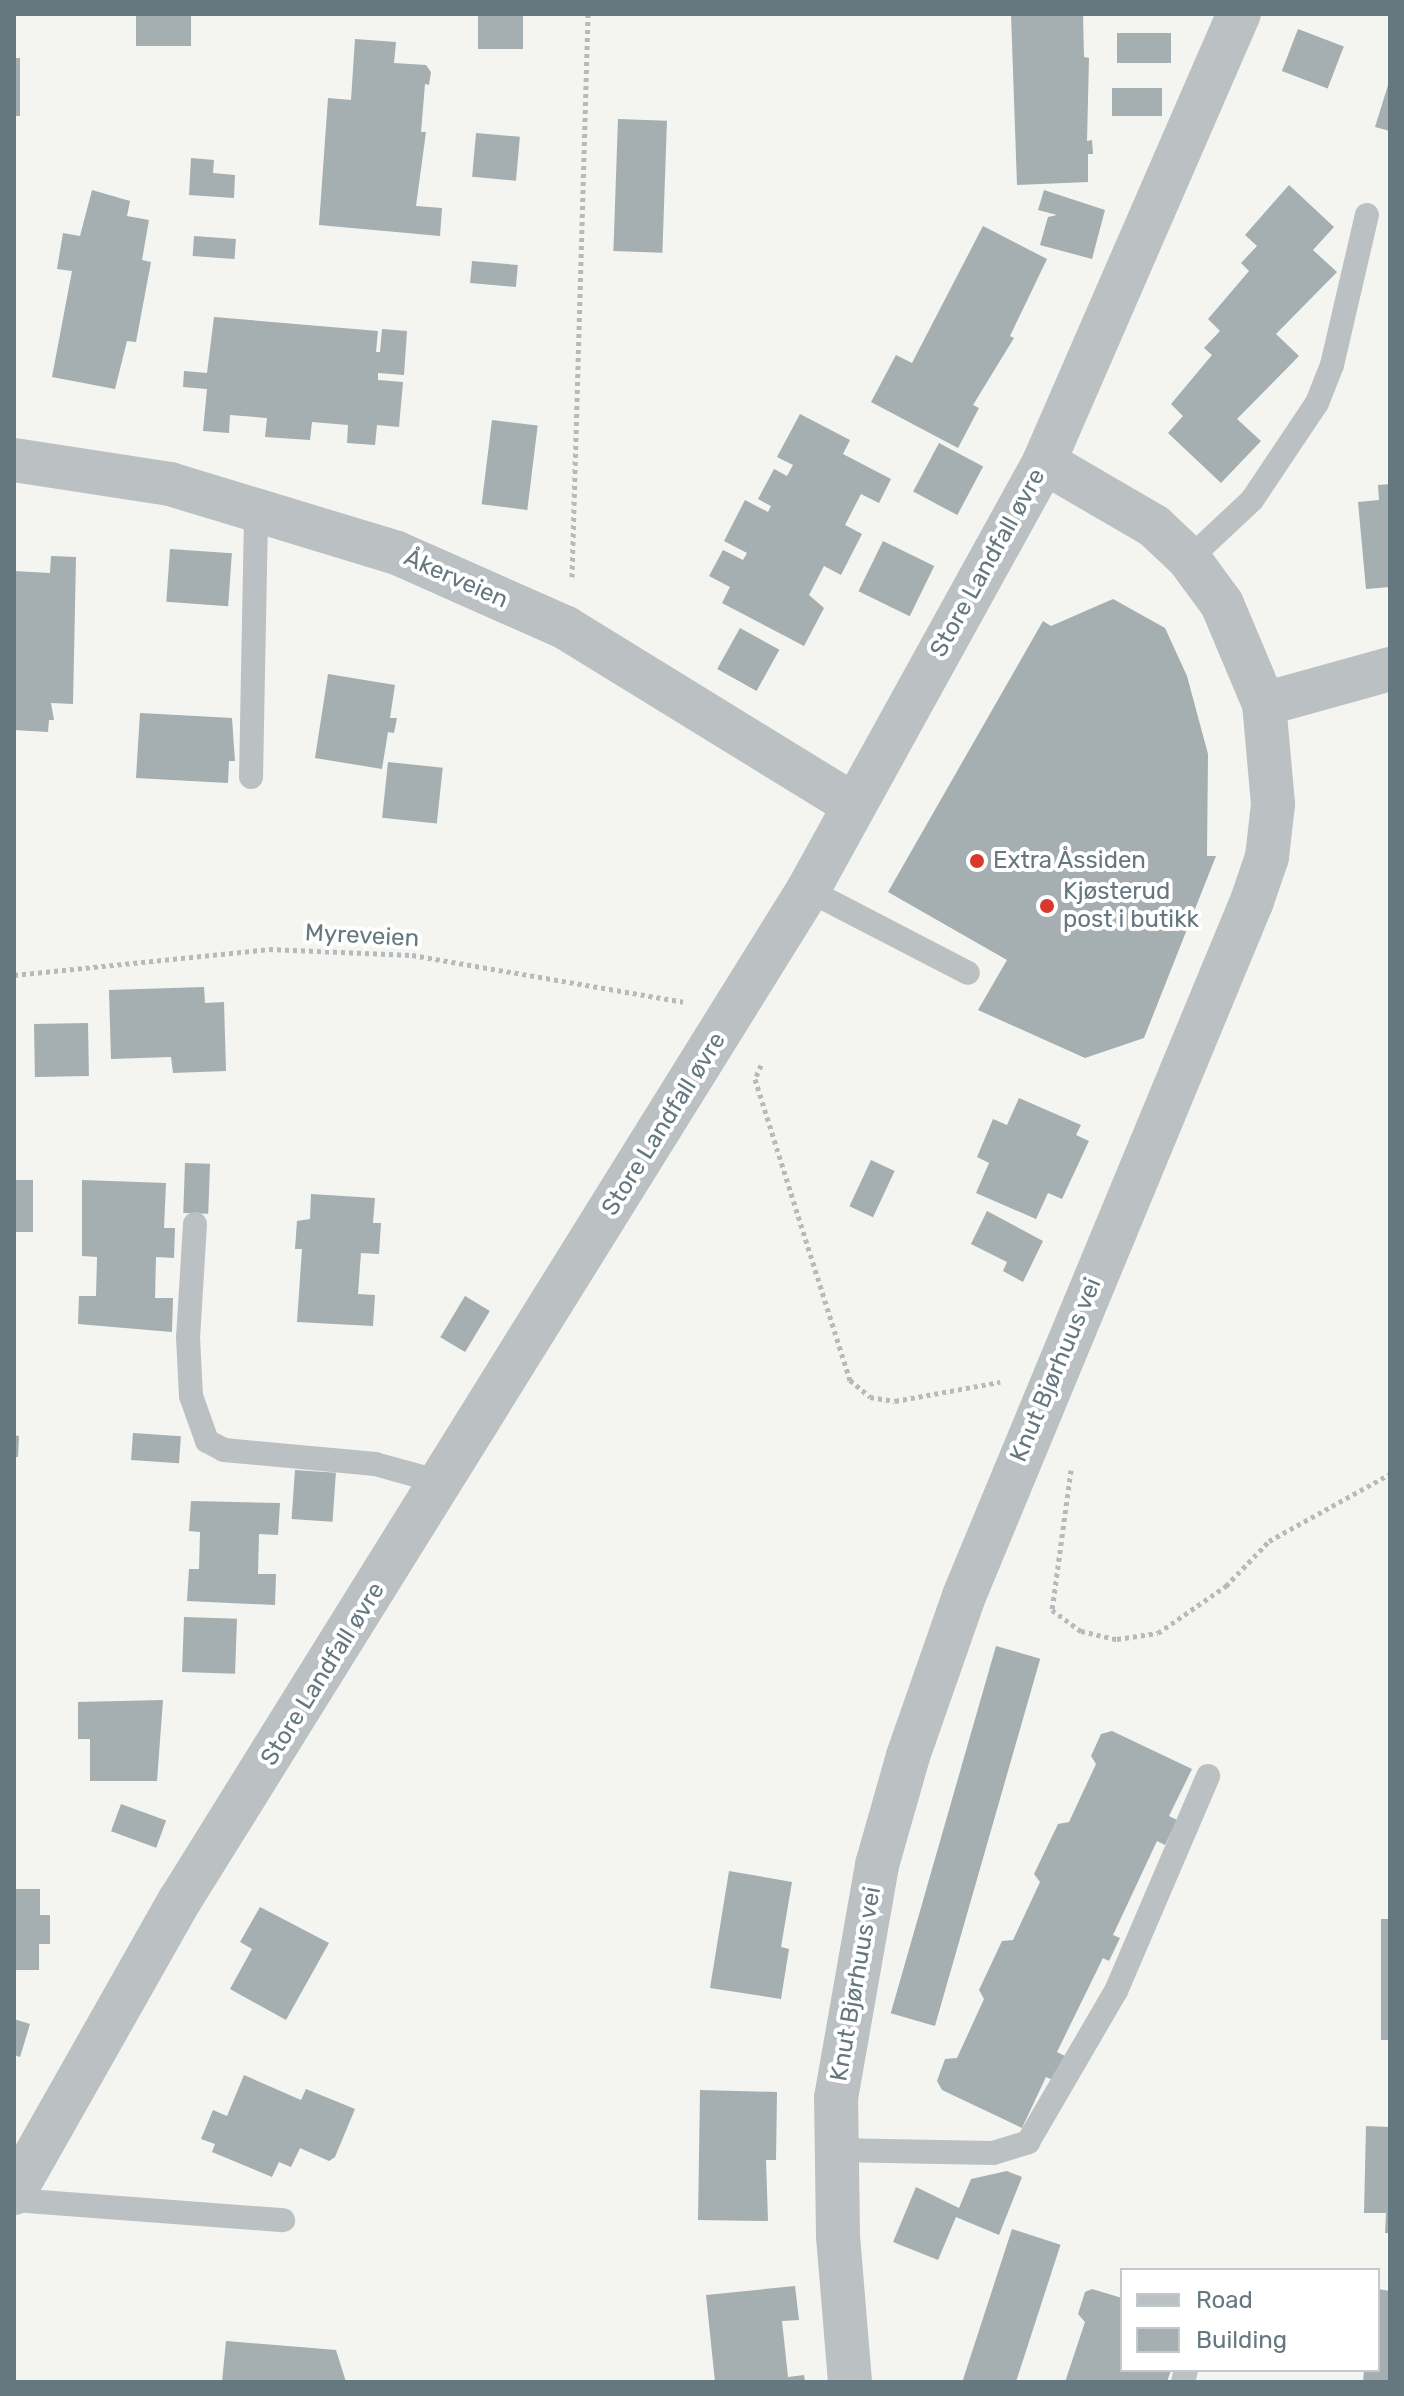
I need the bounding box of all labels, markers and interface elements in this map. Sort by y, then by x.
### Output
street label: Store Landfall øvre [924,464,1052,662]
street label: Åkerveien [400,543,512,615]
place label: Extra Åssiden [993,847,1147,875]
marker: Extra Åssiden [968,852,986,870]
place label: Kjøsterud post i butikk [1063,878,1199,934]
marker: Kjøsterud post i butikk [1038,897,1056,915]
street label: Myreveien [304,919,420,953]
street label: Store Landfall øvre [596,1027,732,1221]
street label: Knut Bjørhuus vei [1004,1274,1108,1466]
street label: Store Landfall øvre [255,1577,391,1771]
street label: Knut Bjørhuus vei [825,1884,887,2084]
legend [1120,2268,1380,2372]
text: Road [1196,2286,1253,2314]
text: Building [1196,2326,1287,2354]

